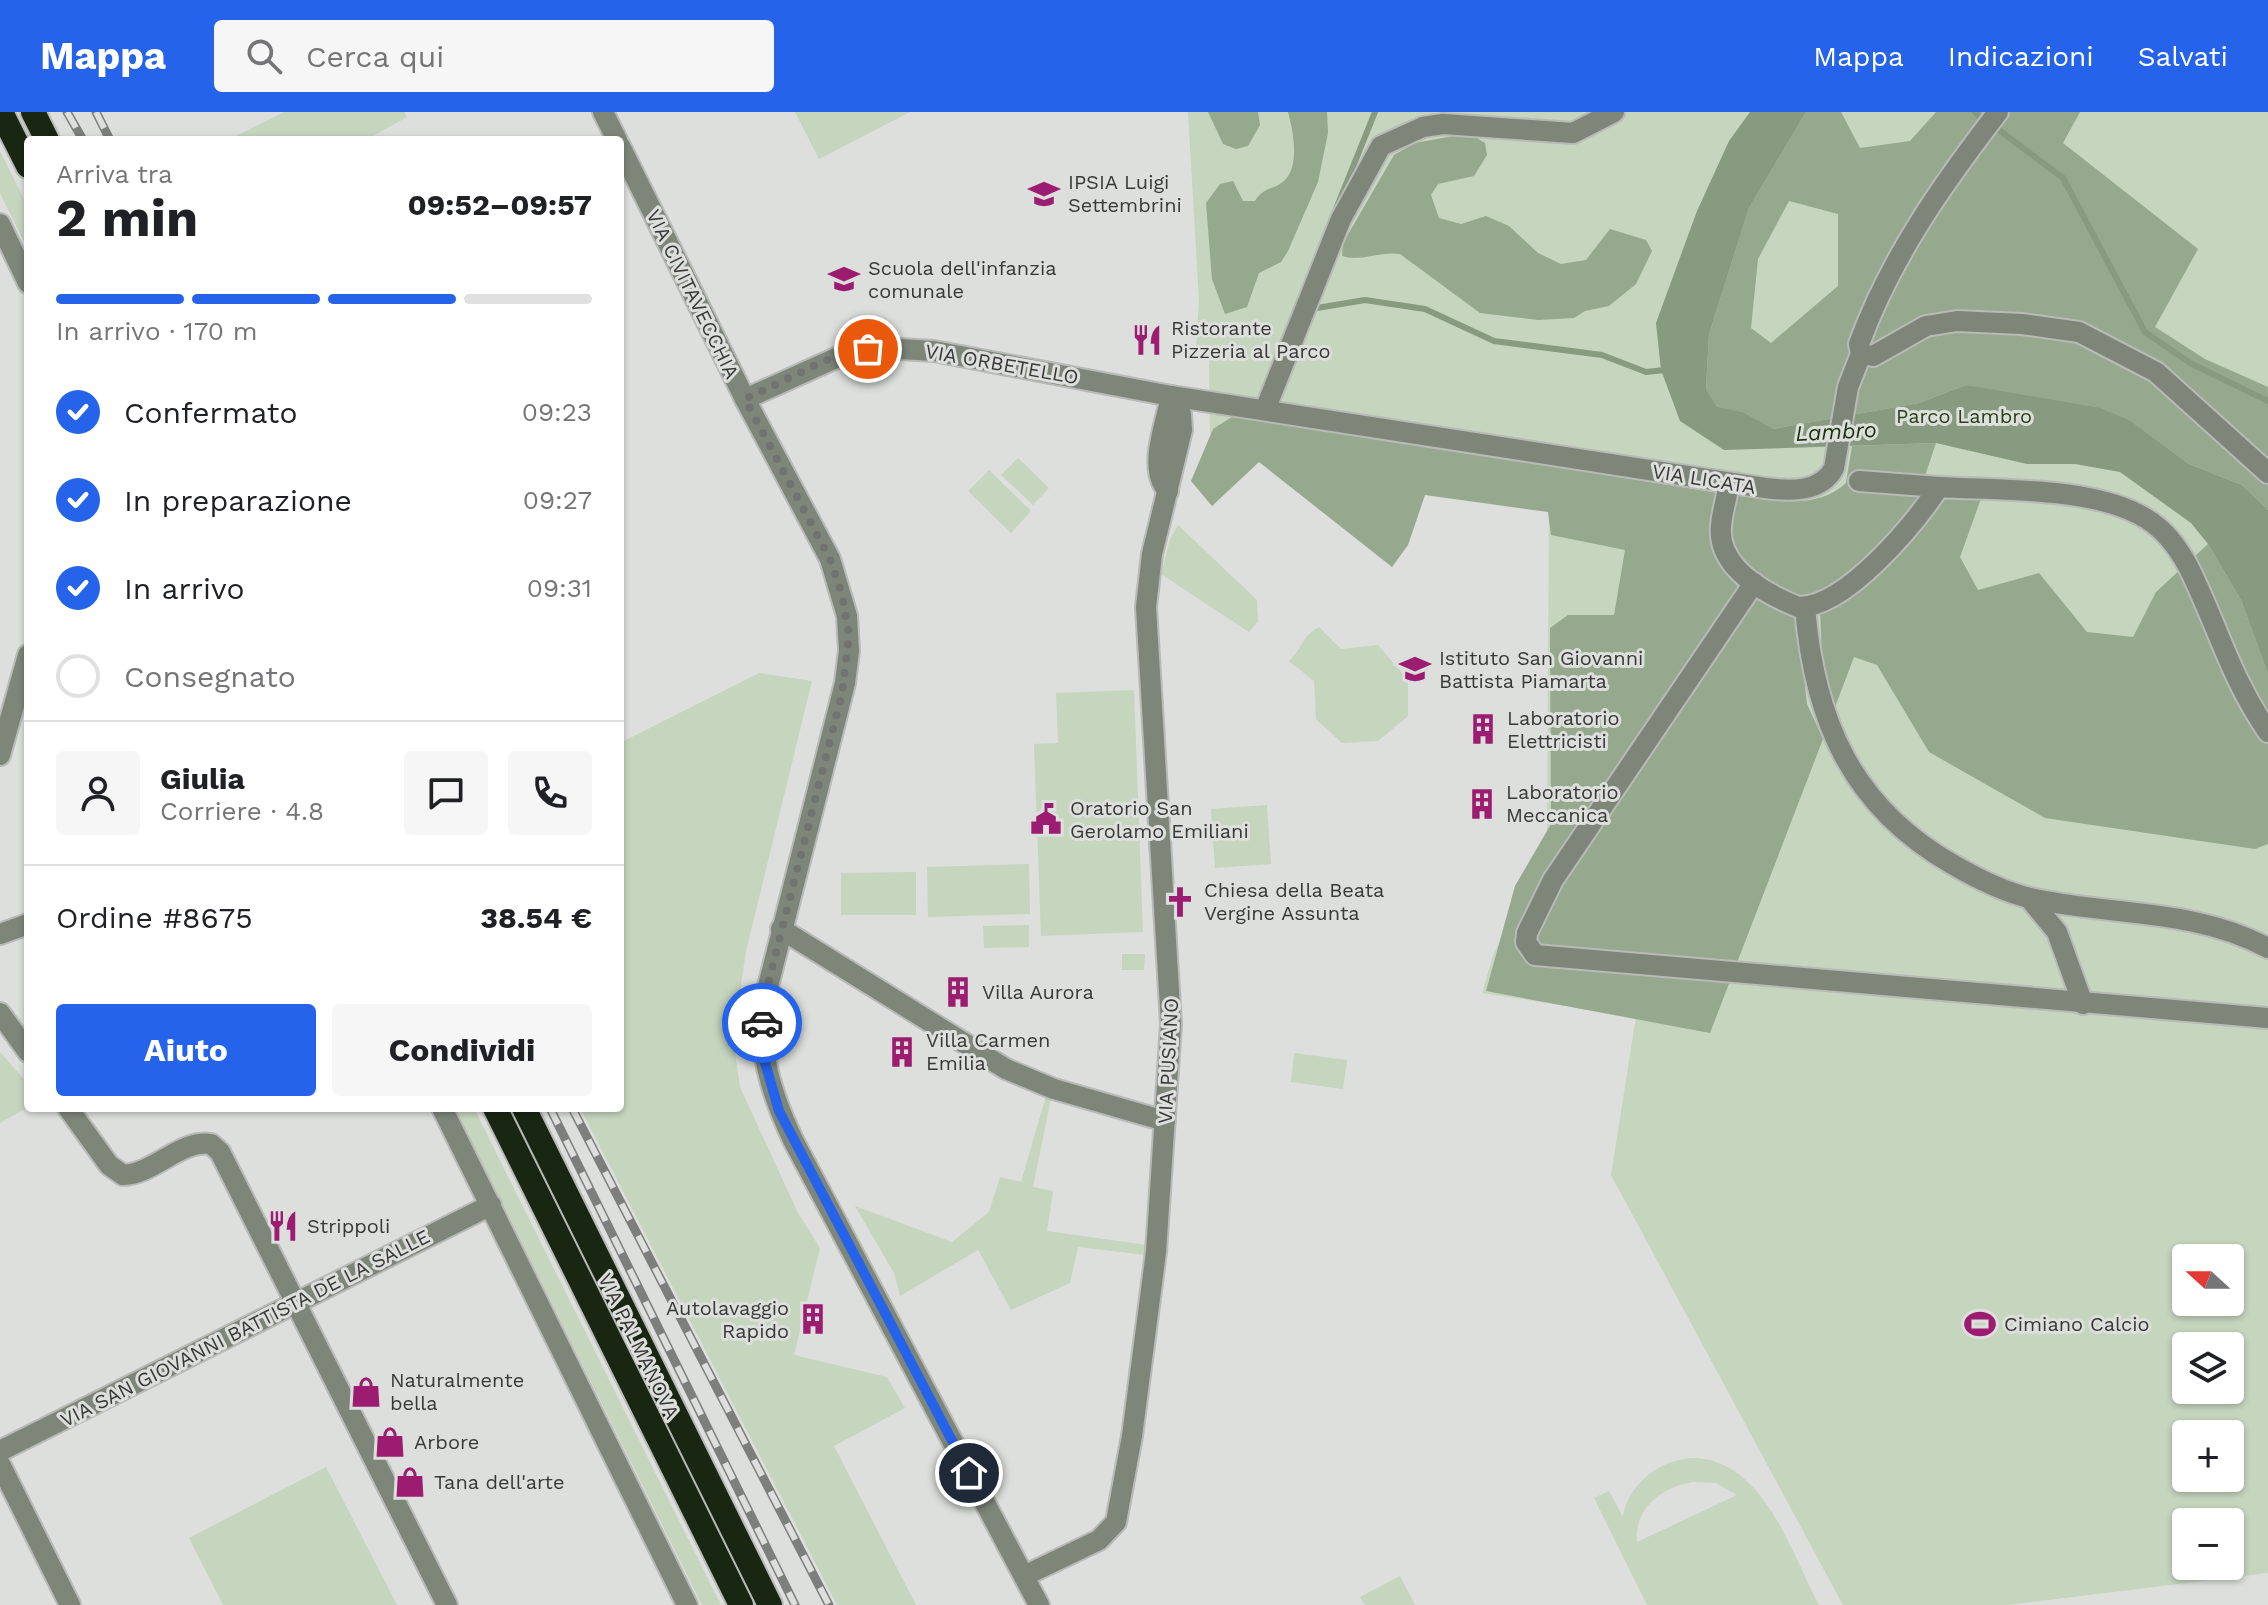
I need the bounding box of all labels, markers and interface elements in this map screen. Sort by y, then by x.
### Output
search box [214,20,774,92]
text: Mappa [40,34,166,78]
icon: search [242,34,286,78]
text: Cerca qui [306,39,444,74]
text: Mappa [1813,40,1904,73]
text: Indicazioni [1948,40,2094,73]
text: Salvati [2138,40,2228,73]
text: Arriva tra [56,159,173,189]
place label: IPSIA Luigi Settembrini [1068,170,1182,217]
school or university icon: IPSIA Luigi Settembrini [1027,177,1061,211]
text: 09:52–09:57 [408,187,592,222]
text: 2 min [56,188,198,249]
street label: VIA CIVITAVECCHIA [642,205,744,383]
place label: Scuola dell'infanzia comunale [868,256,1057,303]
school or university icon: Scuola dell'infanzia comunale [827,262,861,296]
pin [834,315,902,383]
text: In arrivo · 170 m [56,316,258,346]
place label: Ristorante Pizzeria al Parco [1171,316,1331,363]
restaurant icon: Ristorante Pizzeria al Parco [1130,323,1164,357]
icon: bag [846,327,890,371]
street label: VIA ORBETELLO [923,339,1081,389]
icon: check [56,390,100,434]
text: Confermato [124,395,297,430]
text: 09:23 [522,397,592,427]
park label: Parco Lambro [1896,404,2032,428]
water label: Lambro [1795,417,1877,446]
street label: VIA LICATA [1650,459,1758,499]
icon: check [56,478,100,522]
text: In preparazione [124,483,352,518]
text: 09:27 [523,485,592,515]
icon: check [56,566,100,610]
text: In arrivo [124,571,245,606]
text: 09:31 [527,573,592,603]
place label: Istituto San Giovanni Battista Piamarta [1439,646,1643,693]
school or university icon: Istituto San Giovanni Battista Piamarta [1398,652,1432,686]
text: Consegnato [124,659,296,694]
place label: Laboratorio Elettricisti [1507,706,1619,753]
building icon: Laboratorio Elettricisti [1466,712,1500,746]
button: person [56,751,140,835]
button: chat [404,751,488,835]
button: phone [508,751,592,835]
text: Giulia [160,761,245,796]
place label: Laboratorio Meccanica [1506,780,1618,827]
building icon: Laboratorio Meccanica [1465,787,1499,821]
text: Corriere · 4.8 [160,796,324,826]
place label: Oratorio San Gerolamo Emiliani [1070,796,1249,843]
public building icon: Oratorio San Gerolamo Emiliani [1029,802,1063,836]
place label: Chiesa della Beata Vergine Assunta [1204,878,1384,925]
church icon: Chiesa della Beata Vergine Assunta [1163,885,1197,919]
text: Ordine #8675 [56,900,253,935]
text: 38.54 € [480,900,592,935]
building icon: Villa Aurora [941,975,975,1009]
place label: Villa Aurora [982,980,1094,1004]
courier [722,983,802,1063]
street label: VIA PUSIANO [1153,997,1183,1125]
icon: car [740,1001,784,1045]
button: Aiuto [56,1004,316,1096]
button: Condividi [332,1004,592,1096]
place label: Villa Carmen Emilia [926,1028,1050,1075]
building icon: Villa Carmen Emilia [885,1035,919,1069]
restaurant icon: Strippoli [266,1209,300,1243]
place label: Strippoli [307,1214,390,1238]
street label: VIA SAN GIOVANNI BATTISTA DE LA SALLE [56,1224,434,1432]
north arrow [2172,1244,2244,1316]
map controls [2172,1244,2244,1580]
street label: VIA PALMANOVA [593,1269,685,1423]
place label: Autolavaggio Rapido [666,1296,789,1343]
building icon: Autolavaggio Rapido [796,1302,830,1336]
sports icon: Cimiano Calcio [1963,1307,1997,1341]
place label: Cimiano Calcio [2004,1312,2150,1336]
button: layers [2172,1332,2244,1404]
place label: Naturalmente bella [390,1368,524,1415]
shop icon: Naturalmente bella [349,1375,383,1409]
button: + [2172,1420,2244,1492]
shop icon: Arbore [373,1425,407,1459]
place label: Arbore [414,1430,479,1454]
pin [935,1439,1003,1507]
icon: home [947,1451,991,1495]
shop icon: Tana dell'arte [393,1465,427,1499]
place label: Tana dell'arte [434,1470,565,1494]
button: − [2172,1508,2244,1580]

